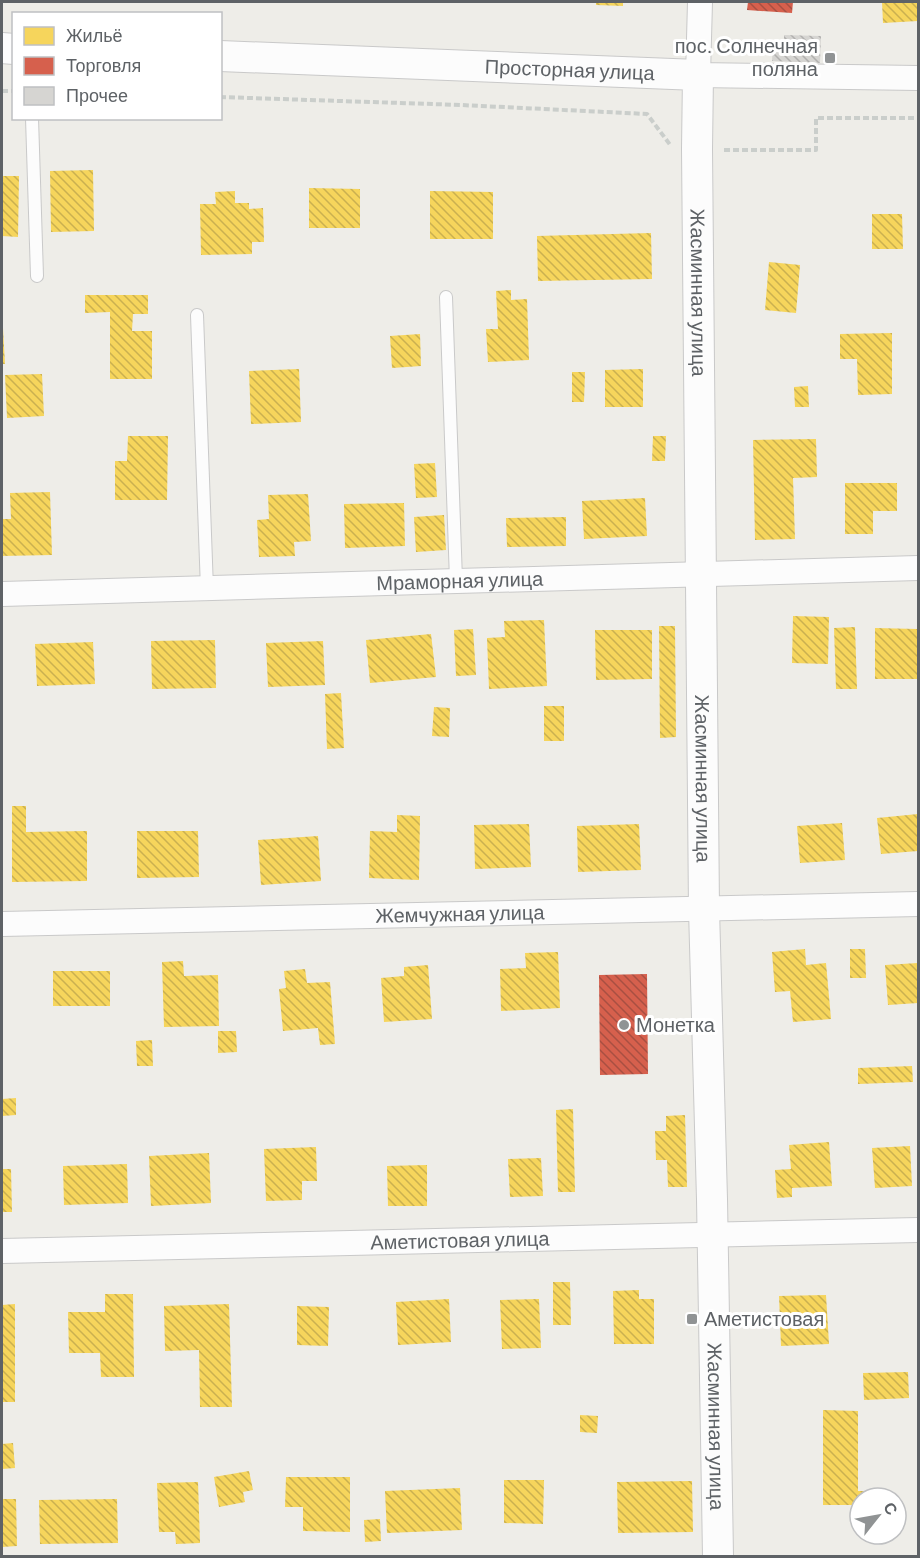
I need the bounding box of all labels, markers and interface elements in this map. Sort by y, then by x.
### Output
legend [12,12,222,120]
text: Жильё [66,24,123,46]
place label: пос. Солнечная поляна [675,33,819,80]
marker: пос. Солнечная поляна [823,51,837,65]
text: Торговля [66,54,141,76]
street label: Просторная улица [484,54,656,84]
text: Прочее [66,84,128,106]
street label: Жасминная улица [687,209,712,377]
street label: Мраморная улица [376,566,544,594]
street label: Жасминная улица [691,695,717,863]
street label: Жемчужная улица [375,899,546,927]
place label: Монетка [636,1012,716,1036]
marker: Монетка [617,1018,631,1032]
street label: Аметистовая улица [370,1225,551,1254]
place label: Аметистовая [704,1306,824,1330]
marker: Аметистовая [685,1312,699,1326]
street label: Жасминная улица [703,1342,730,1511]
north arrow [848,1486,908,1546]
text: С [880,1498,903,1518]

